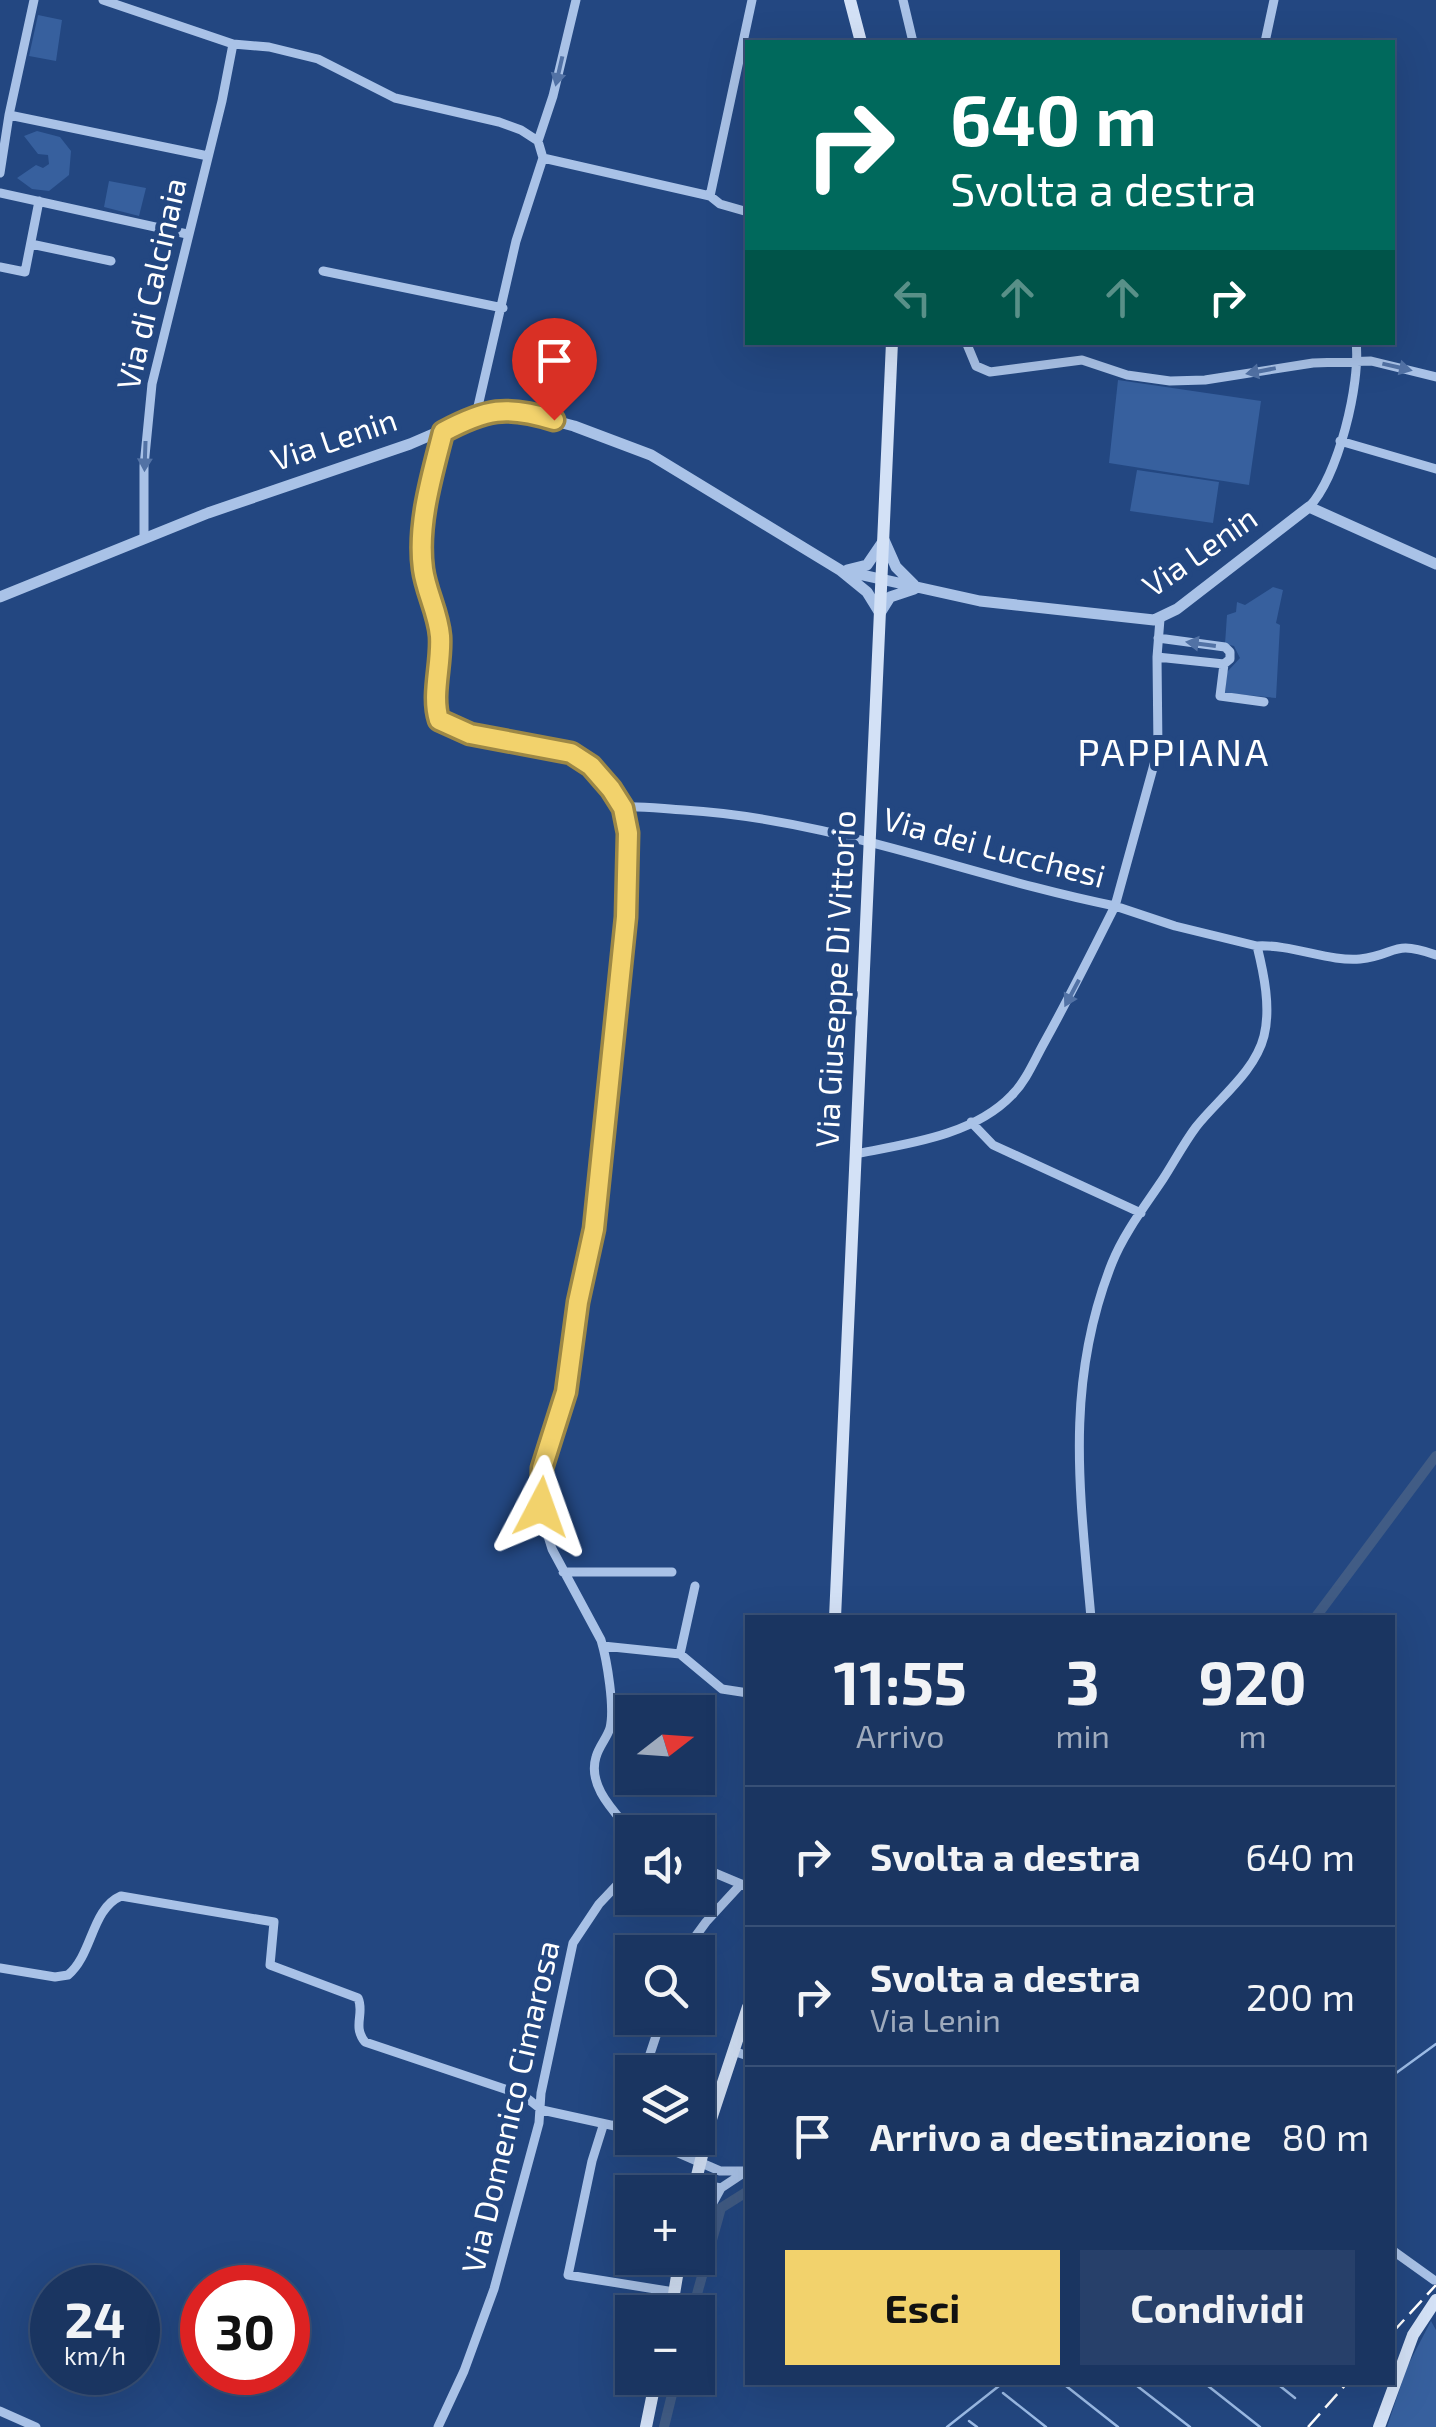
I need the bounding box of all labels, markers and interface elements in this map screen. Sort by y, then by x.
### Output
one-way arrow [551,56,566,87]
text: 640 m [950,76,1157,160]
icon: right [785,80,915,210]
text: Svolta a destra [950,161,1256,215]
street label: Via di Calcinaia [107,174,193,393]
icon: left [885,270,940,325]
icon: ahead [990,270,1045,325]
icon: ahead [1095,270,1150,325]
icon: right [1200,270,1255,325]
pin [512,318,597,421]
icon: arrive [527,333,582,388]
one-way arrow [1382,360,1413,375]
one-way arrow [1245,363,1276,379]
street label: Via Lenin [265,399,401,477]
one-way arrow [136,440,152,472]
street label: Via Lenin [1134,497,1263,603]
one-way arrow [1185,635,1216,651]
district label: PAPPIANA [1077,728,1271,774]
street label: Via dei Lucchesi [879,798,1110,894]
street label: Via Giuseppe Di Vittorio [806,809,862,1149]
one-way arrow [1063,979,1080,1008]
position arrow [489,1455,593,1559]
text: 11:55 [833,1645,967,1717]
text: 3 [1066,1645,1100,1717]
text: 920 [1198,1645,1307,1717]
north arrow [615,1695,715,1795]
map controls [615,1695,715,2395]
text: Arrivo [856,1716,944,1754]
text: min [1055,1716,1110,1754]
text: m [1238,1716,1267,1754]
button: sound [615,1815,715,1915]
icon: right [785,1829,840,1884]
text: Svolta a destra [870,1833,1141,1879]
text: 640 m [1245,1833,1355,1879]
button: search [615,1935,715,2035]
street label: Via Domenico Cimarosa [452,1937,566,2277]
text: Svolta a destra [870,1954,1141,2000]
icon: right [785,1969,840,2024]
text: 200 m [1246,1973,1355,2019]
text: Via Lenin [870,2000,1001,2038]
button: layers [615,2055,715,2155]
icon: arrive [785,2109,840,2164]
text: Arrivo a destinazione [870,2113,1251,2159]
text: 80 m [1281,2113,1369,2159]
button: + [615,2175,715,2275]
button: Esci [785,2250,1060,2365]
button: Condividi [1080,2250,1355,2365]
speed limit sign: 30 [180,2265,310,2395]
text: 24 [65,2288,125,2348]
button: − [615,2295,715,2395]
text: km/h [64,2340,126,2370]

